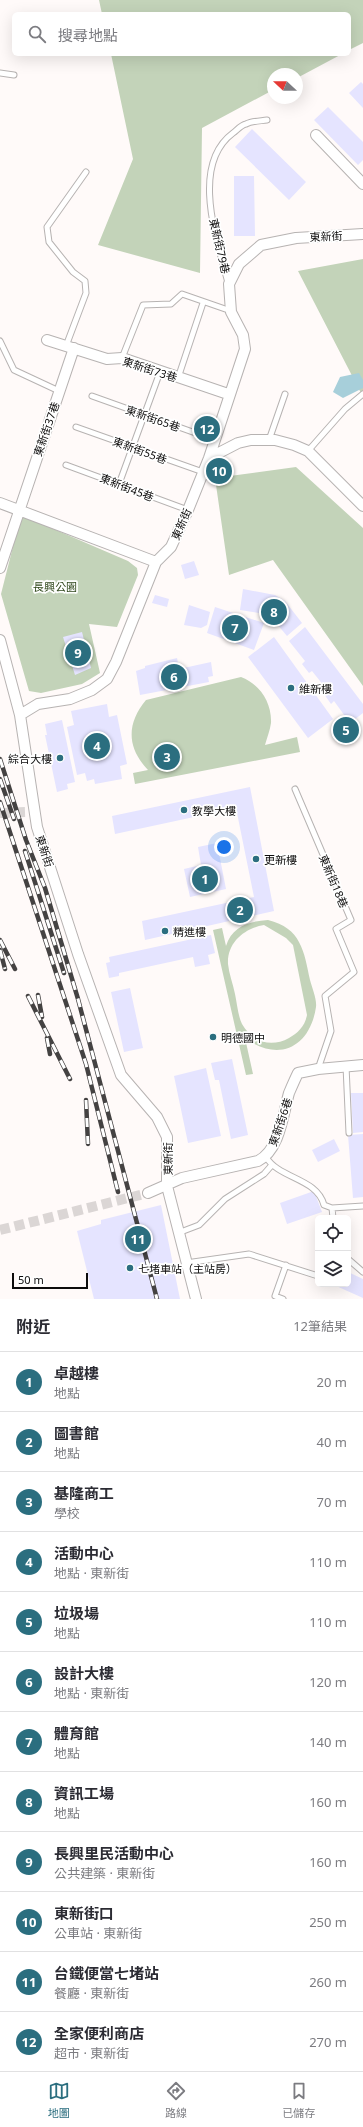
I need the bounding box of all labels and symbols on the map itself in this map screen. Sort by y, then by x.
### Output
north arrow [267,68,303,104]
street label: 東新街79巷 [206,217,234,275]
street label: 東新街 [309,228,343,244]
street label: 東新街73巷 [121,353,179,385]
street label: 東新街37巷 [30,400,62,458]
street label: 東新街65巷 [124,402,182,434]
pin: 12 [194,414,220,444]
street label: 東新街55巷 [111,433,169,467]
pin: 10 [206,456,232,486]
street label: 東新街45巷 [98,470,156,504]
street label: 東新街 [167,506,195,542]
park label: 長興公園 [33,579,77,594]
pin: 8 [261,597,287,627]
pin: 7 [222,613,248,643]
pin: 9 [65,638,91,668]
pin: 6 [161,662,187,692]
place label: 維新樓 [299,681,332,696]
marker: 維新樓 [286,683,296,693]
pin: 5 [333,715,359,745]
pin: 4 [84,731,110,761]
pin: 3 [154,742,180,772]
place label: 綜合大樓 [8,751,52,766]
marker: 綜合大樓 [55,753,65,763]
place label: 教學大樓 [192,803,236,818]
marker: 教學大樓 [179,805,189,815]
street label: 東新街 [33,833,57,869]
your location [214,837,234,857]
place label: 更新樓 [264,852,297,867]
street label: 東新街18巷 [316,852,352,910]
marker: 更新樓 [251,854,261,864]
pin: 1 [192,864,218,894]
pin: 2 [227,895,253,925]
place label: 精進樓 [173,924,206,939]
marker: 精進樓 [160,926,170,936]
place label: 明德國中 [221,1030,265,1045]
marker: 明德國中 [208,1032,218,1042]
street label: 東新街6巷 [265,1096,295,1148]
street label: 東新街 [160,1143,175,1176]
pin: 11 [125,1224,151,1254]
place label: 七堵車站（主站房） [138,1261,237,1276]
marker: 七堵車站（主站房） [125,1263,135,1273]
scale bar [12,1271,88,1290]

